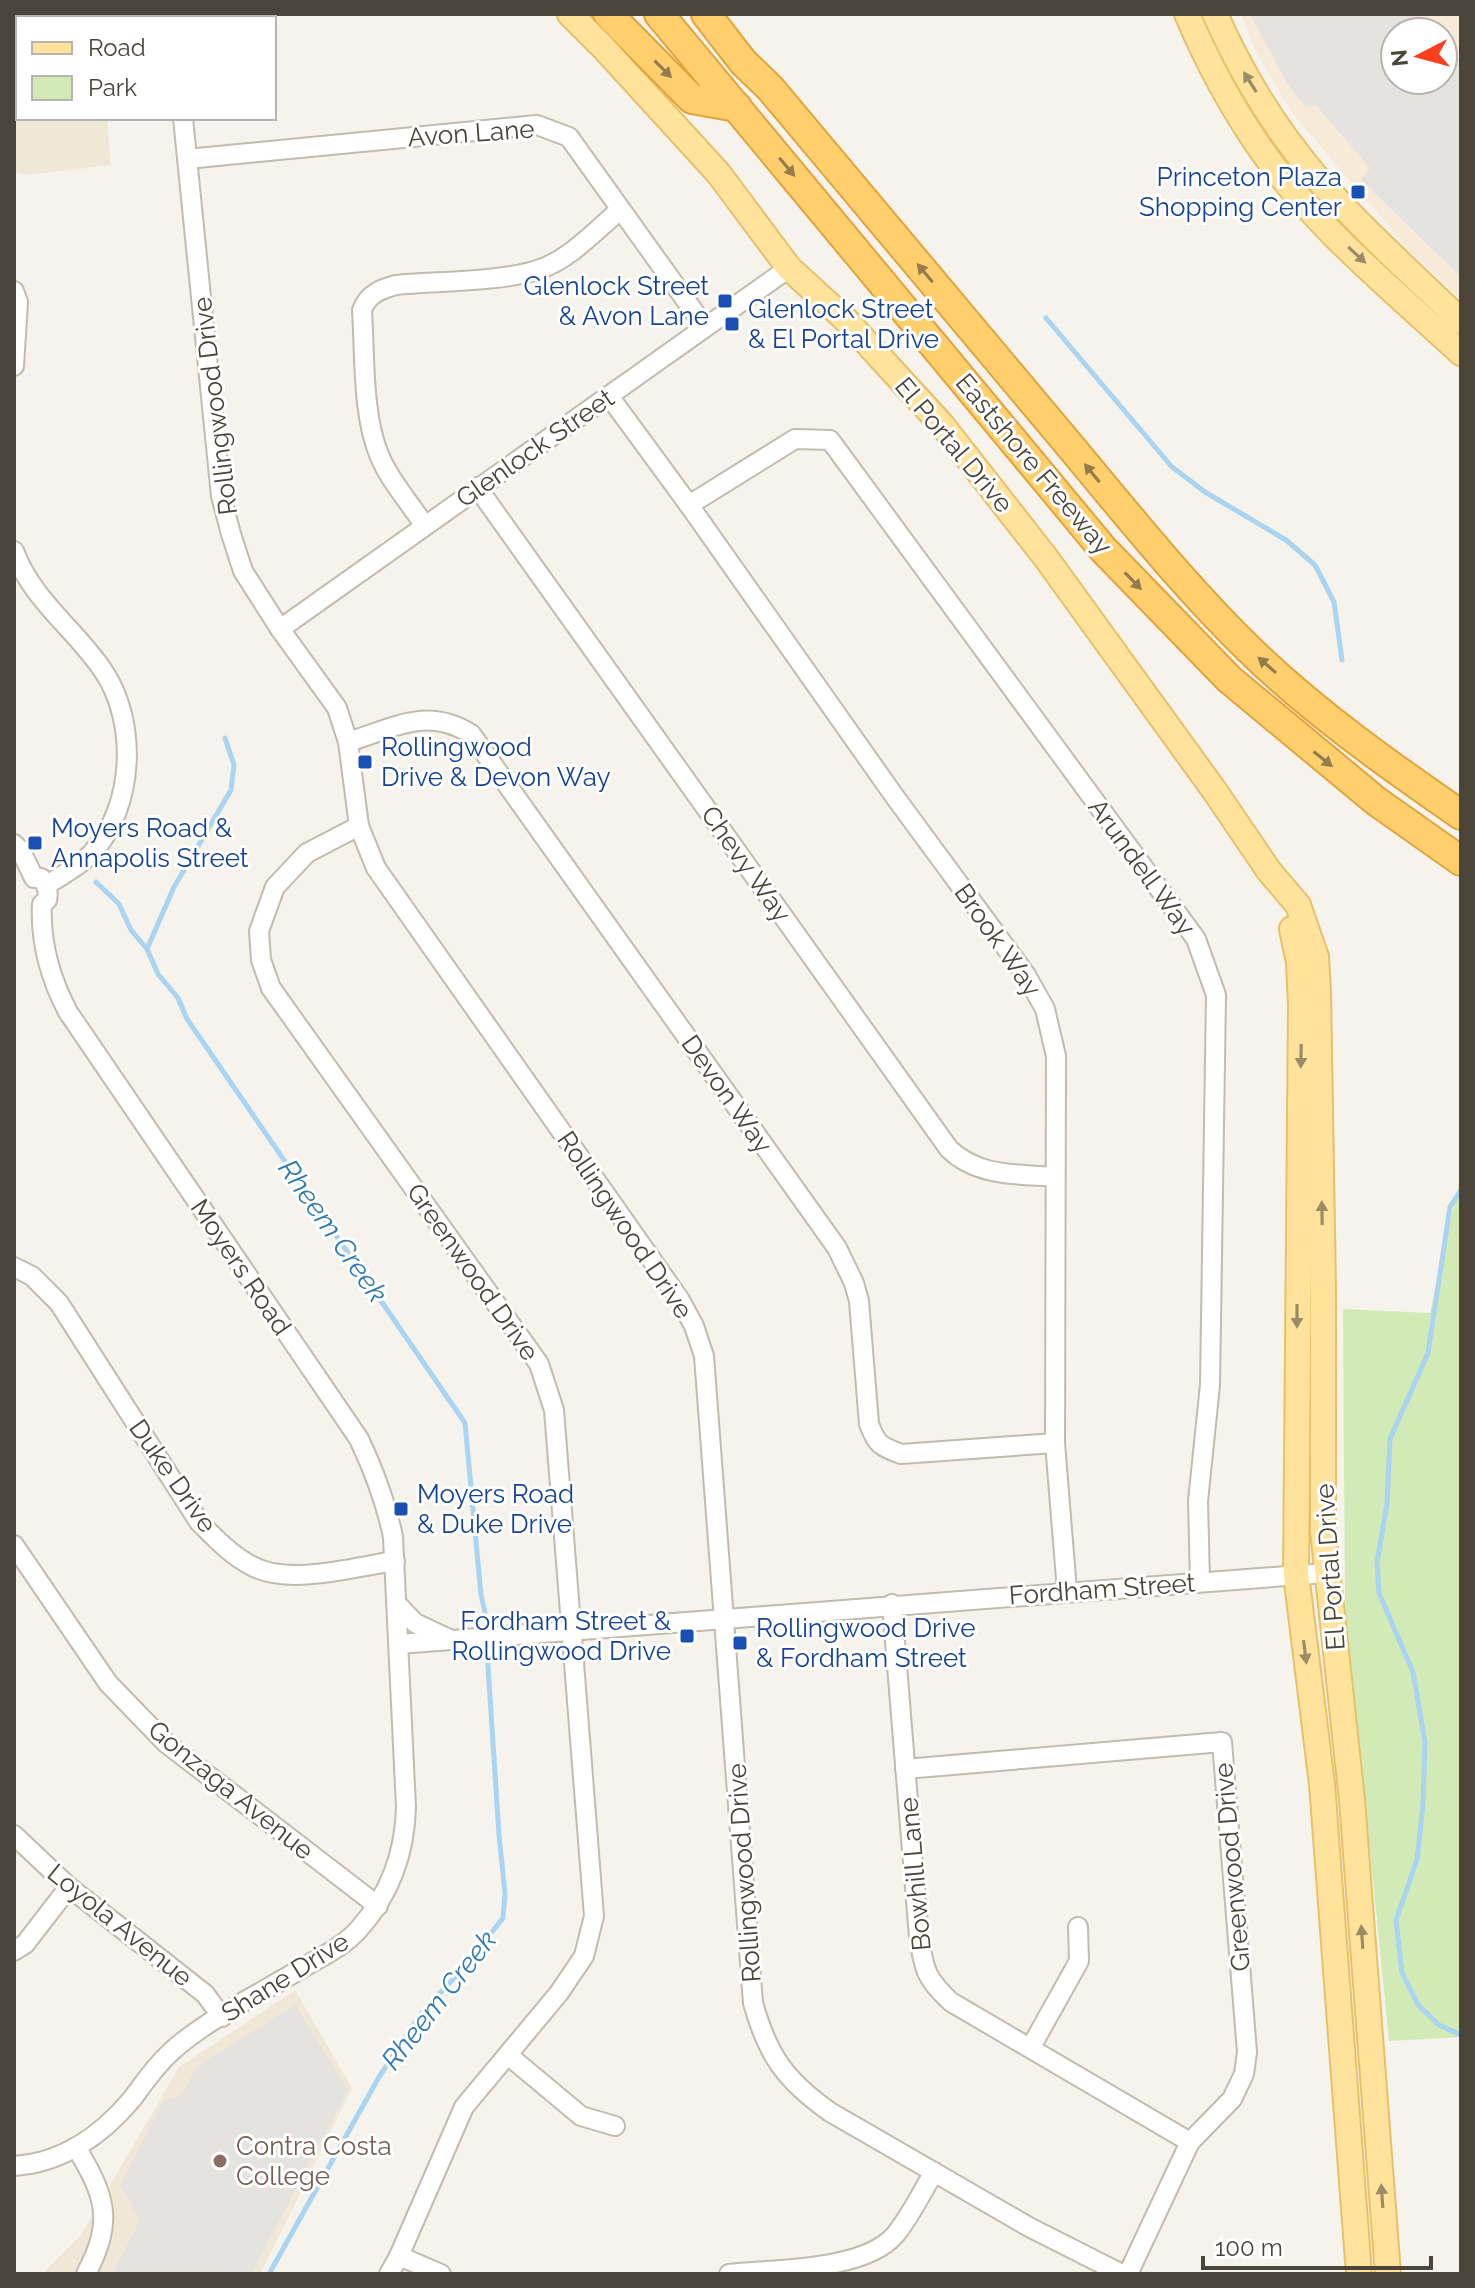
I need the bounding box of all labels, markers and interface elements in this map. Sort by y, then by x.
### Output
legend [16,16,276,120]
north arrow [1379,16,1459,96]
text: Road [88,33,146,62]
text: N [1385,48,1413,68]
one-way arrow [653,59,672,78]
one-way arrow [1243,71,1257,93]
text: Park [88,73,137,102]
street label: Avon Lane [407,114,535,152]
one-way arrow [778,157,795,177]
place label: Princeton Plaza Shopping Center [1139,162,1342,222]
marker: Princeton Plaza Shopping Center [1349,183,1367,201]
one-way arrow [1347,245,1366,263]
one-way arrow [917,263,934,283]
place label: Glenlock Street & Avon Lane [524,271,709,331]
marker: Glenlock Street & Avon Lane [716,292,734,310]
place label: Glenlock Street & El Portal Drive [748,294,939,354]
street label: Rollingwood Drive [187,295,243,517]
marker: Glenlock Street & El Portal Drive [723,315,741,333]
street label: Eastshore Freeway [950,367,1118,561]
street label: El Portal Drive [889,371,1019,519]
street label: Glenlock Street [450,382,620,513]
one-way arrow [1084,463,1101,483]
one-way arrow [1124,571,1142,590]
one-way arrow [1257,657,1277,674]
place label: Rollingwood Drive & Devon Way [381,732,611,792]
one-way arrow [1313,750,1333,766]
marker: Rollingwood Drive & Devon Way [356,753,374,771]
street label: Arundell Way [1082,793,1202,941]
street label: Chevy Way [695,800,797,928]
place label: Moyers Road & Annapolis Street [51,813,249,873]
marker: Moyers Road & Annapolis Street [26,834,44,852]
street label: Brook Way [948,878,1048,1002]
street label: Devon Way [675,1029,779,1159]
one-way arrow [1295,1044,1307,1069]
street label: Rollingwood Drive [551,1126,699,1324]
water label: Rheem Creek [272,1153,394,1309]
street label: Greenwood Drive [401,1178,545,1366]
street label: Moyers Road [185,1193,297,1341]
one-way arrow [1316,1200,1328,1225]
one-way arrow [1291,1304,1303,1329]
street label: Duke Drive [123,1414,223,1538]
place label: Moyers Road & Duke Drive [417,1479,574,1539]
street label: El Portal Drive [1309,1483,1351,1651]
marker: Moyers Road & Duke Drive [392,1500,410,1518]
street label: Fordham Street [1008,1568,1197,1610]
place label: Fordham Street & Rollingwood Drive [452,1606,672,1666]
place label: Rollingwood Drive & Fordham Street [756,1613,976,1673]
marker: Fordham Street & Rollingwood Drive [678,1627,696,1645]
marker: Rollingwood Drive & Fordham Street [731,1634,749,1652]
one-way arrow [1299,1640,1312,1665]
street label: Gonzaga Avenue [142,1714,320,1866]
street label: Rollingwood Drive [721,1762,767,1984]
street label: Greenwood Drive [1208,1762,1256,1972]
street label: Bowhill Lane [893,1796,937,1952]
street label: Loyola Avenue [42,1858,198,1992]
water label: Rheem Creek [375,1924,503,2076]
one-way arrow [1355,1924,1368,1949]
street label: Shane Drive [216,1926,354,2028]
place label: Contra Costa College [236,2131,392,2191]
marker: Contra Costa College [211,2152,229,2170]
one-way arrow [1375,2183,1388,2208]
scale bar [1203,2220,1431,2270]
text: 100 m [1215,2233,1283,2262]

